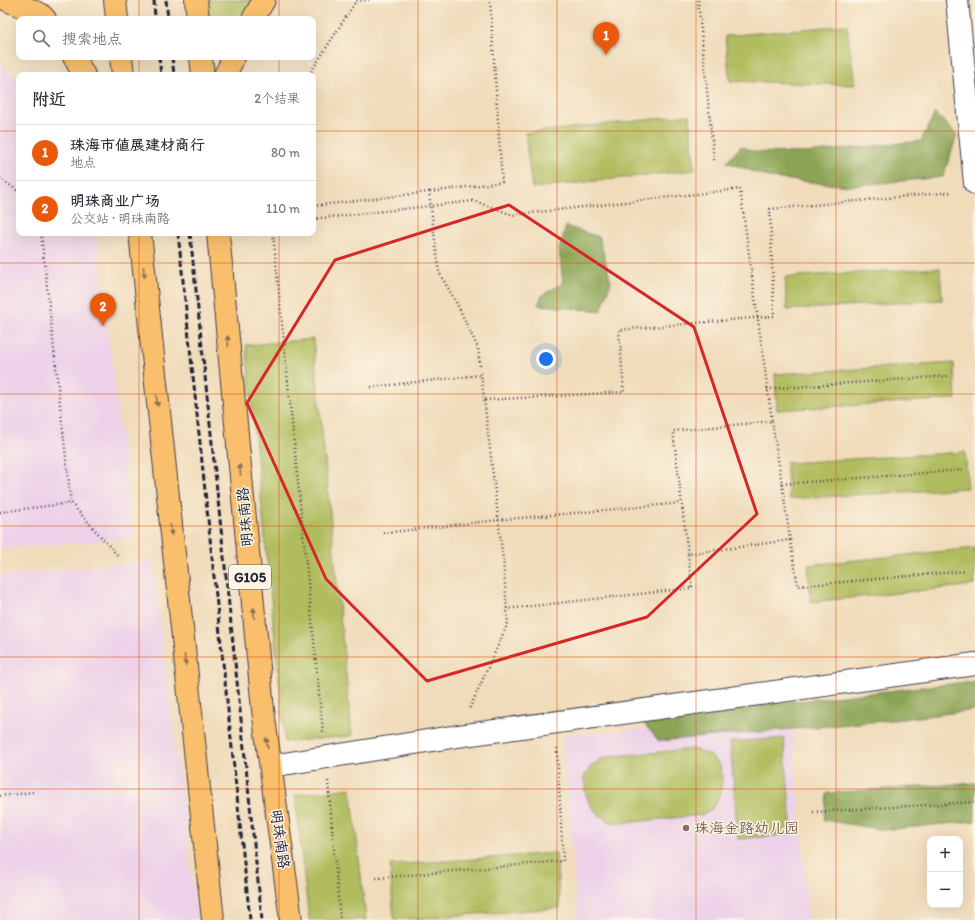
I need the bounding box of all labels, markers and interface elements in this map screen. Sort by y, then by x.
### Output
search box [16,16,316,60]
pin: 1 [593,22,619,55]
icon: search [30,27,52,49]
text: 搜索地点 [62,30,122,48]
text: 附近 [32,89,66,109]
text: 2个结果 [254,91,300,106]
text: 珠海市值展建材商行 [70,136,205,154]
text: 1 [42,145,48,160]
text: 80 m [271,145,300,160]
text: 地点 [70,155,96,170]
text: 明珠商业广场 [70,192,160,210]
text: 2 [42,201,48,216]
text: 110 m [266,201,300,216]
text: 公交站 · 明珠南路 [70,211,170,226]
one-way arrow [140,266,147,278]
pin: 2 [90,293,116,326]
one-way arrow [225,335,231,347]
your location [536,349,556,369]
one-way arrow [154,395,161,407]
one-way arrow [237,464,244,476]
street label: 明珠南路 [233,486,257,548]
one-way arrow [168,524,174,536]
road number: G105 [229,565,271,589]
one-way arrow [251,607,257,619]
one-way arrow [182,654,188,666]
one-way arrow [264,737,271,749]
street label: 明珠南路 [267,808,293,870]
place label: 珠海金路幼儿园 [694,819,799,837]
marker: 珠海金路幼儿园 [681,823,691,833]
map controls [927,836,963,908]
button: + [927,836,963,872]
button: − [927,872,963,908]

